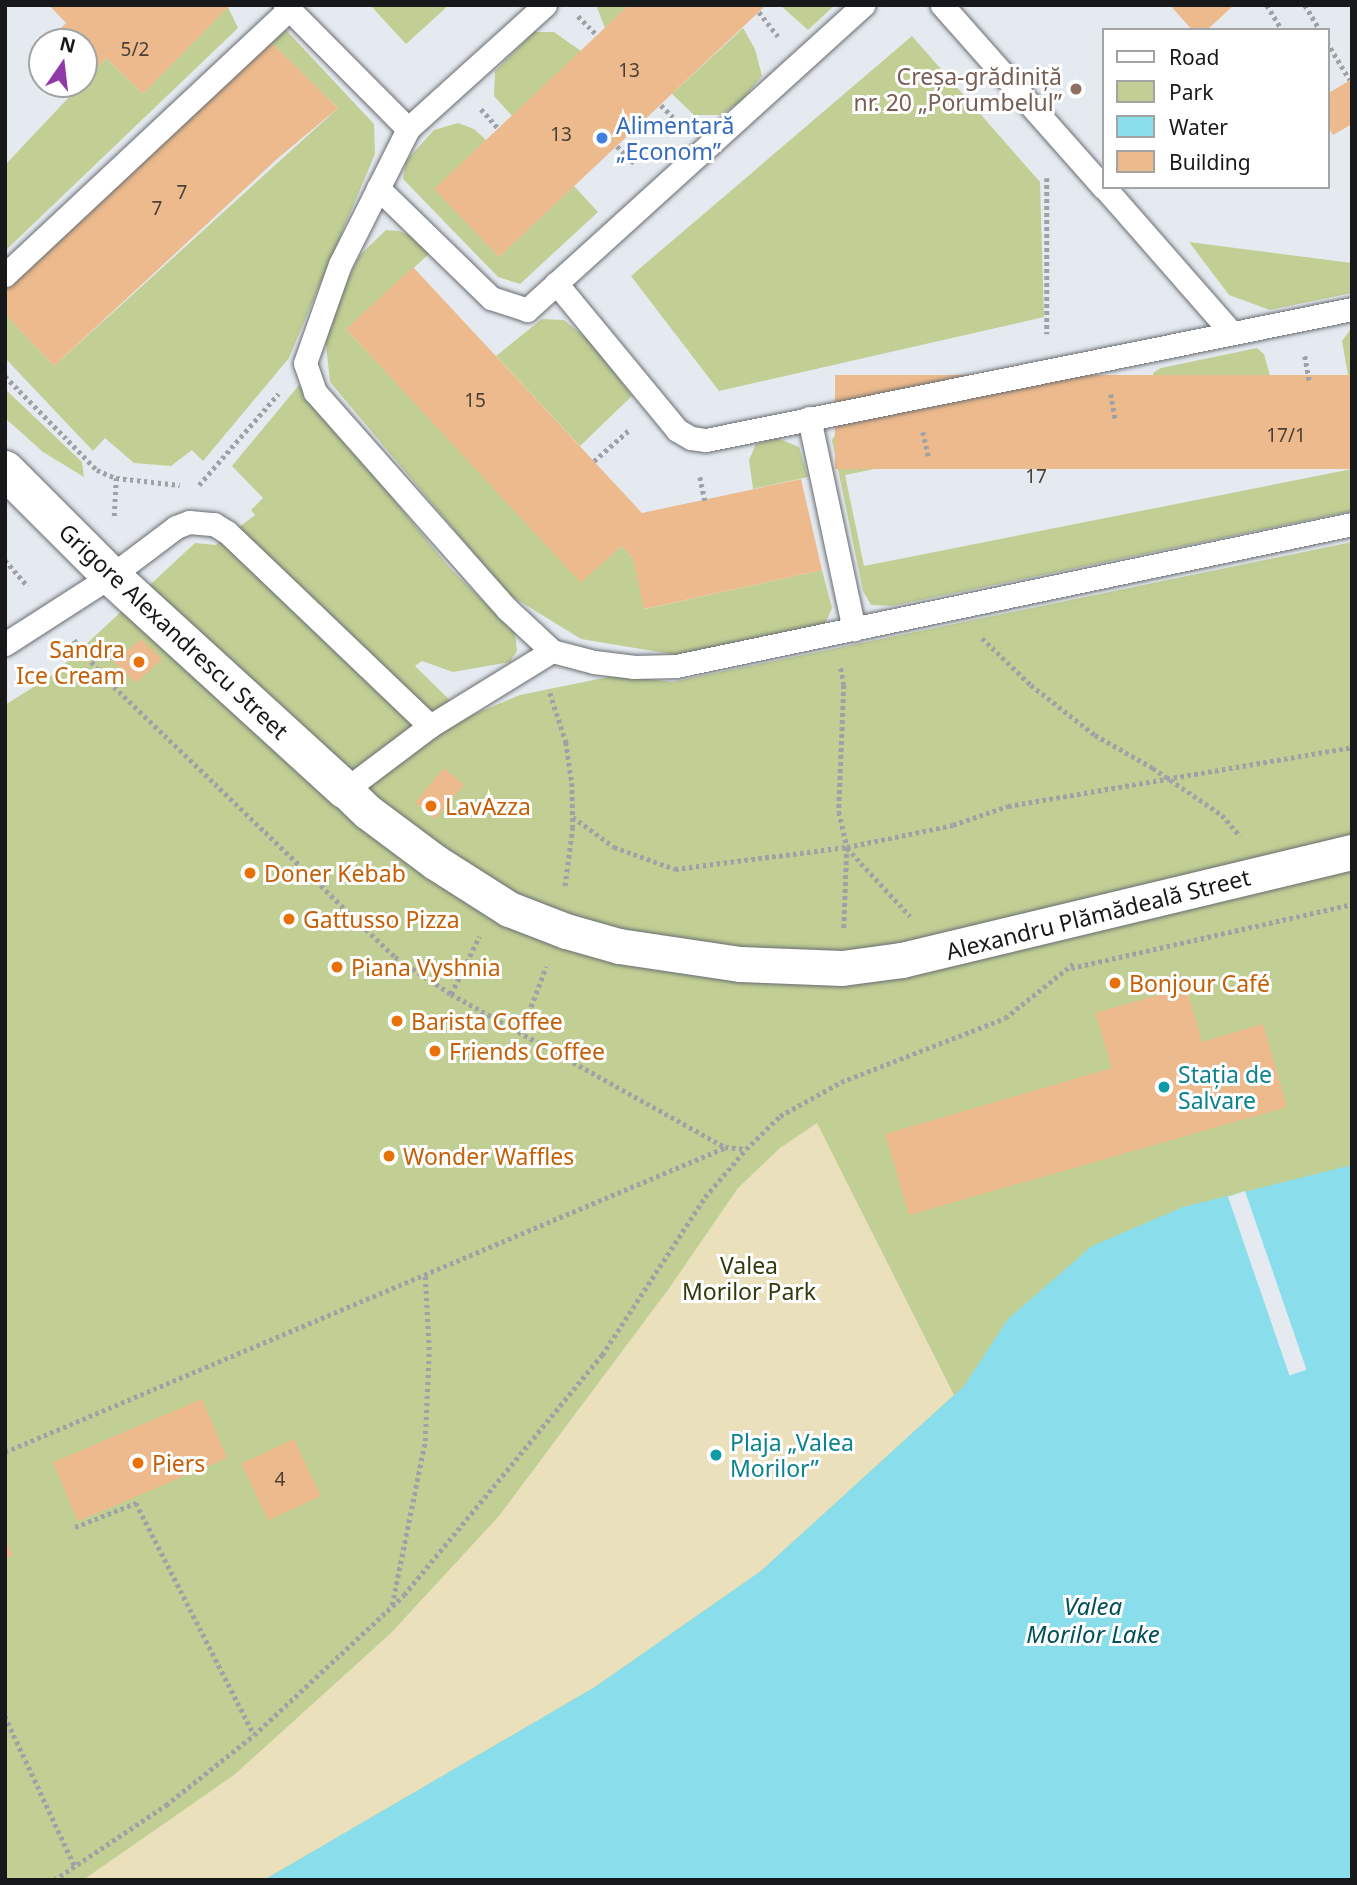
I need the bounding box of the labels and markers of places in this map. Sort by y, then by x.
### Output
place label: Creșa-grădiniță nr. 20 „Porumbelul” [853,62,1062,116]
marker: Creșa-grădiniță nr. 20 „Porumbelul” [1068,81,1084,97]
place label: Alimentară „Econom” [616,111,734,165]
marker: Alimentară „Econom” [594,130,610,146]
place label: Sandra Ice Cream [16,635,125,689]
marker: Sandra Ice Cream [131,654,147,670]
place label: LavAzza [445,792,531,820]
marker: LavAzza [423,798,439,814]
place label: Doner Kebab [264,859,406,887]
marker: Doner Kebab [242,865,258,881]
place label: Gattusso Pizza [303,905,460,933]
marker: Gattusso Pizza [281,911,297,927]
place label: Piana Vyshnia [351,953,501,981]
marker: Piana Vyshnia [329,959,345,975]
place label: Bonjour Café [1129,969,1270,997]
marker: Bonjour Café [1107,975,1123,991]
place label: Barista Coffee [411,1007,563,1035]
marker: Barista Coffee [389,1013,405,1029]
place label: Friends Coffee [449,1037,605,1065]
marker: Friends Coffee [427,1043,443,1059]
place label: Stația de Salvare [1178,1060,1272,1114]
marker: Stația de Salvare [1156,1079,1172,1095]
place label: Wonder Waffles [403,1142,574,1170]
marker: Wonder Waffles [381,1148,397,1164]
place label: Plaja „Valea Morilor” [730,1428,854,1482]
marker: Plaja „Valea Morilor” [708,1447,724,1463]
place label: Piers [152,1449,205,1477]
marker: Piers [130,1455,146,1471]

